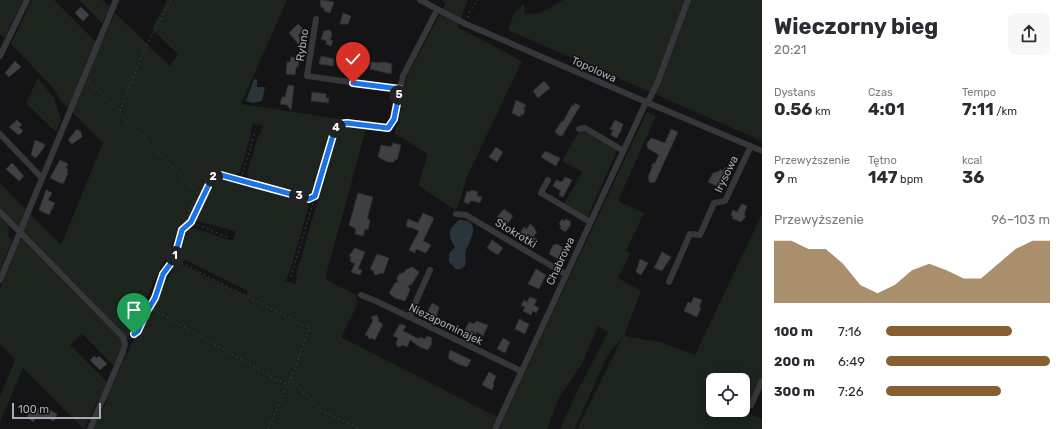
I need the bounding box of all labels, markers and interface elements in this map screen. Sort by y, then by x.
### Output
text: Wieczorny bieg [774,13,938,40]
button: share [1008,13,1050,55]
street label: Rybno [294,28,311,62]
pin [336,42,370,83]
text: 20:21 [774,42,806,57]
icon: check [342,48,364,70]
street label: Topolowa [569,54,618,85]
pin: 5 [389,85,409,105]
text: Dystans [774,86,816,99]
text: Czas [868,86,893,99]
text: Tempo [962,86,996,99]
text: 5 [395,88,403,101]
text: 0.56 [774,99,812,119]
text: 4:01 [868,99,905,119]
text: 7:11 [962,99,994,119]
text: km [812,105,830,118]
text: /km [994,105,1017,118]
pin: 4 [326,118,346,138]
text: 4 [332,121,340,134]
street label: Irysowa [712,154,741,195]
text: Przewyższenie [774,154,850,167]
text: Tętno [868,154,897,167]
text: kcal [962,154,982,167]
pin: 2 [203,167,223,187]
text: 9 [774,167,785,187]
text: 147 [868,167,897,187]
text: 36 [962,167,984,187]
text: 2 [209,170,217,183]
text: m [785,173,797,186]
text: bpm [897,173,923,186]
pin: 3 [289,186,309,206]
text: 3 [295,189,303,202]
text: Przewyższenie [774,212,864,227]
text: 96–103 m [991,212,1050,227]
street label: Stokrotki [493,216,539,251]
street label: Chabrowa [544,235,577,287]
pin: 1 [165,246,185,266]
text: 1 [172,249,178,262]
pin [117,293,151,334]
icon: arrive [123,299,145,321]
street label: Niezapominajek [407,301,485,348]
text: 100 m [774,324,813,339]
text: 7:16 [838,324,861,339]
text: 200 m [774,354,815,369]
text: 6:49 [838,354,865,369]
map controls [706,373,750,417]
button: locate [706,373,750,417]
text: 300 m [774,384,815,399]
text: 7:26 [838,384,863,399]
scale bar [12,401,101,420]
text: 100 m [18,403,49,416]

